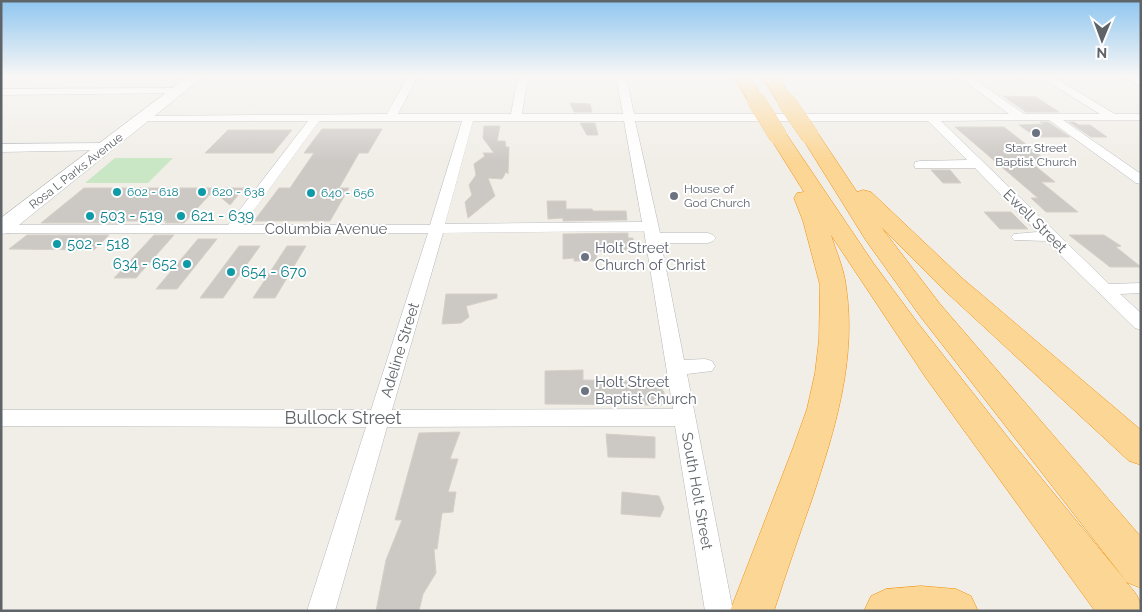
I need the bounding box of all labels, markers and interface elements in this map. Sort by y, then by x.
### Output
north arrow [1077,15,1127,65]
text: N [1096,45,1107,61]
marker: Starr Street Baptist Church [1030,127,1042,139]
street label: Rosa L Parks Avenue [26,130,126,212]
place label: Starr Street Baptist Church [995,141,1077,169]
place label: House of God Church [684,182,750,210]
place label: 602 - 618 [127,185,179,199]
place label: 620 - 638 [212,185,265,199]
street label: Ewell Street [999,185,1071,257]
marker: 602 - 618 [111,186,123,198]
marker: 620 - 638 [196,186,208,198]
place label: 640 - 656 [321,186,374,200]
marker: 640 - 656 [305,187,317,199]
marker: House of God Church [668,190,680,202]
place label: 503 - 519 [100,207,163,225]
place label: 621 - 639 [191,207,254,225]
marker: 503 - 519 [84,210,96,222]
marker: 621 - 639 [175,210,187,222]
street label: Columbia Avenue [265,220,388,238]
place label: 502 - 518 [67,235,130,253]
marker: 502 - 518 [51,238,63,250]
place label: Holt Street Church of Christ [595,239,706,274]
marker: Holt Street Church of Christ [579,251,591,263]
place label: 634 - 652 [113,255,177,273]
marker: 634 - 652 [181,258,193,270]
place label: 654 - 670 [241,263,307,281]
marker: 654 - 670 [225,266,237,278]
street label: Adeline Street [377,300,423,400]
place label: Holt Street Baptist Church [595,373,697,408]
marker: Holt Street Baptist Church [579,385,591,397]
street label: Bullock Street [284,407,402,428]
street label: South Holt Street [678,431,716,551]

